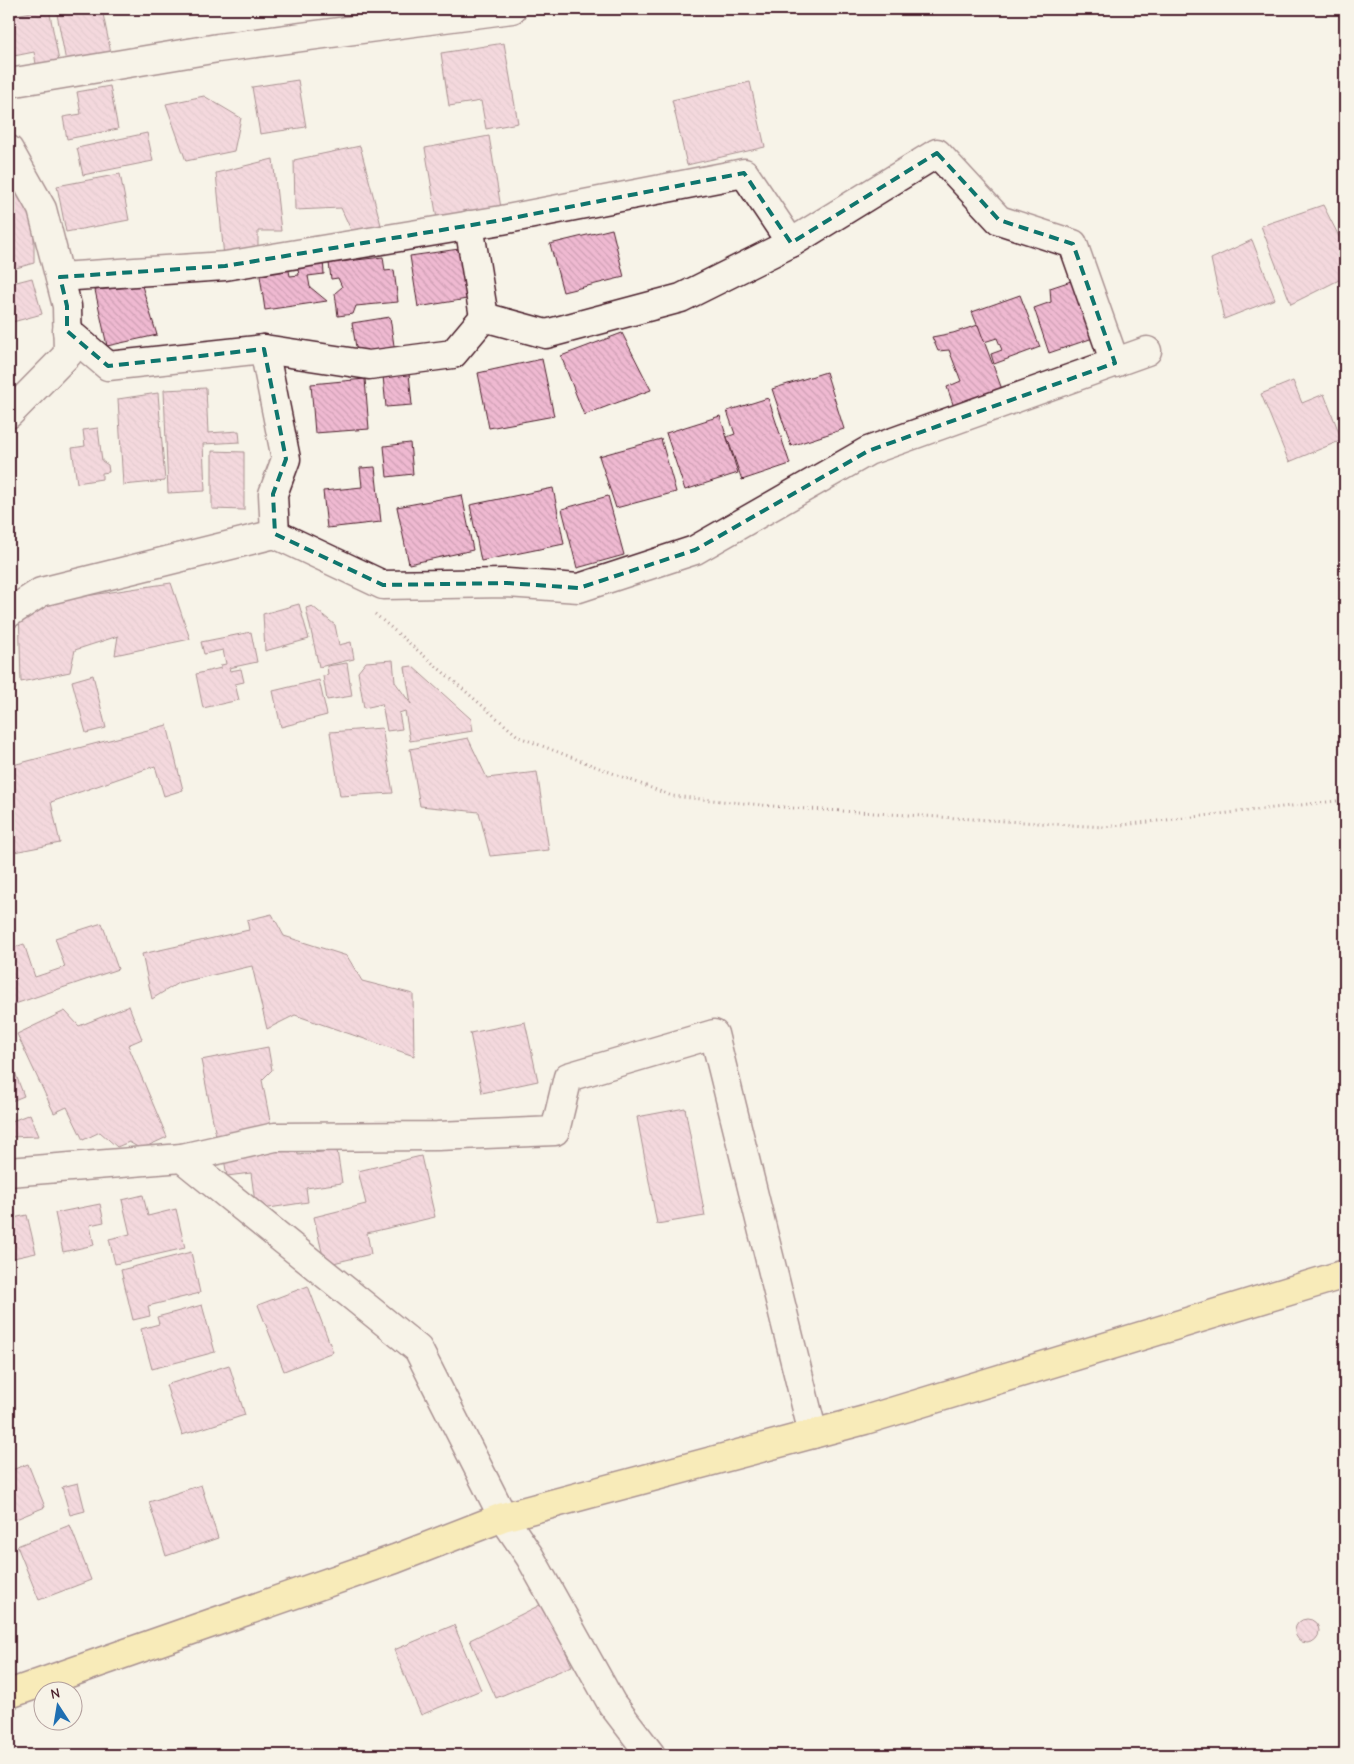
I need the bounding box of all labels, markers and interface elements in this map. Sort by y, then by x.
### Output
north arrow [32,1682,82,1732]
text: N [49,1685,62,1703]

